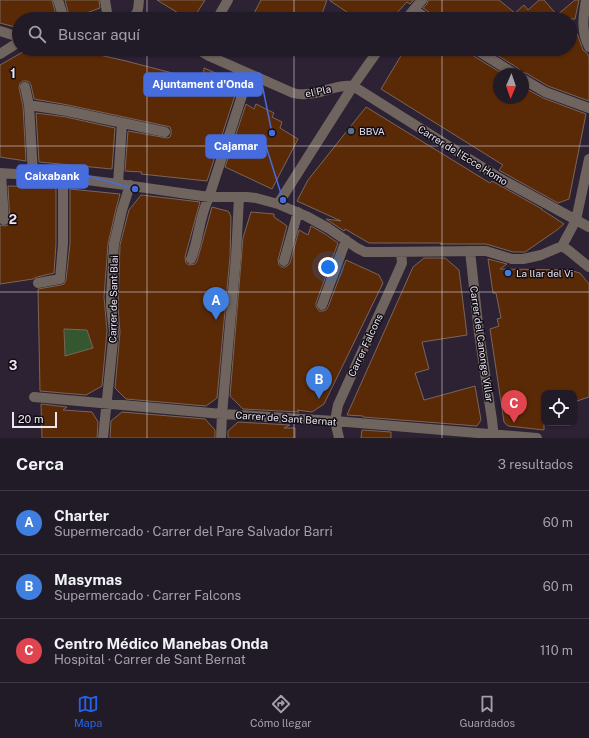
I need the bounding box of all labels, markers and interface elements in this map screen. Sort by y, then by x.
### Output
search box [12,12,577,56]
icon: search [26,23,48,45]
text: Buscar aquí [58,26,140,43]
text: 1 [10,66,16,81]
north arrow [493,68,529,104]
callout: Ajuntament d'Onda [144,73,262,96]
text: Ajuntament d'Onda [152,78,254,90]
street label: el Pla [304,82,332,100]
street label: Carrer de l'Ecce Homo [416,122,510,188]
place label: BBVA [359,125,385,137]
marker: BBVA [346,126,356,136]
callout: Cajamar [206,135,266,158]
text: Cajamar [214,140,258,152]
callout: Caixabank [17,165,88,188]
text: Caixabank [24,170,80,182]
text: 2 [9,212,17,227]
street label: Carrer de Sant Blai [106,255,120,343]
your location [318,257,338,277]
place label: La llar del Vi [516,267,573,279]
marker: La llar del Vi [503,268,513,278]
street label: Carrer del Canonge Villar [468,285,496,403]
pin: A [203,287,229,320]
street label: Carrer Falcons [345,312,385,378]
text: 3 [9,358,18,373]
pin: B [306,366,332,399]
pin: C [501,390,527,423]
map controls [541,390,577,426]
button: locate [541,390,577,426]
street label: Carrer de Sant Bernat [235,408,337,428]
scale bar [12,410,57,429]
text: 20 m [18,413,43,425]
text: Cerca [16,454,64,474]
text: 3 resultados [498,457,573,472]
text: Charter [54,507,109,524]
text: A [24,515,34,530]
text: 60 m [543,515,573,530]
text: Supermercado · Carrer del Pare Salvador Barri [54,524,333,539]
text: Masymas [54,571,122,588]
text: B [25,579,33,594]
text: 60 m [543,579,573,594]
text: Supermercado · Carrer Falcons [54,588,241,603]
text: Centro Médico Manebas Onda [54,635,268,652]
text: C [24,643,34,658]
text: 110 m [540,643,573,658]
text: Hospital · Carrer de Sant Bernat [54,652,246,667]
tab: Mapa [74,693,102,729]
tab: Cómo llegar [250,693,312,729]
tab: Guardados [459,693,515,729]

